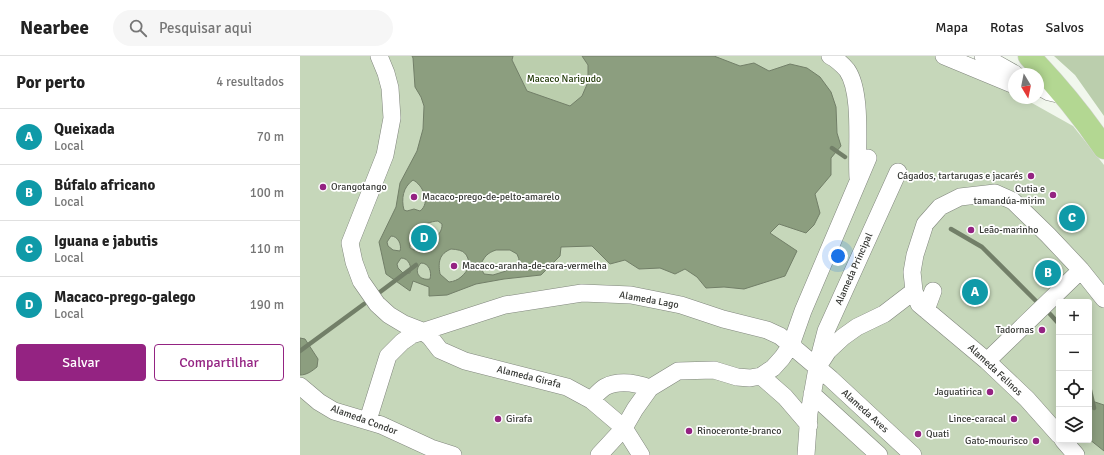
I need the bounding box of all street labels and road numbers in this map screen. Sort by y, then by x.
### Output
street label: Alameda Principal [833,231,875,307]
street label: Alameda Lago [618,289,680,311]
street label: Alameda Felinos [965,342,1025,399]
street label: Alameda Girafa [496,363,562,391]
street label: Alameda Aves [839,387,892,436]
street label: Alameda Condor [329,402,399,438]

